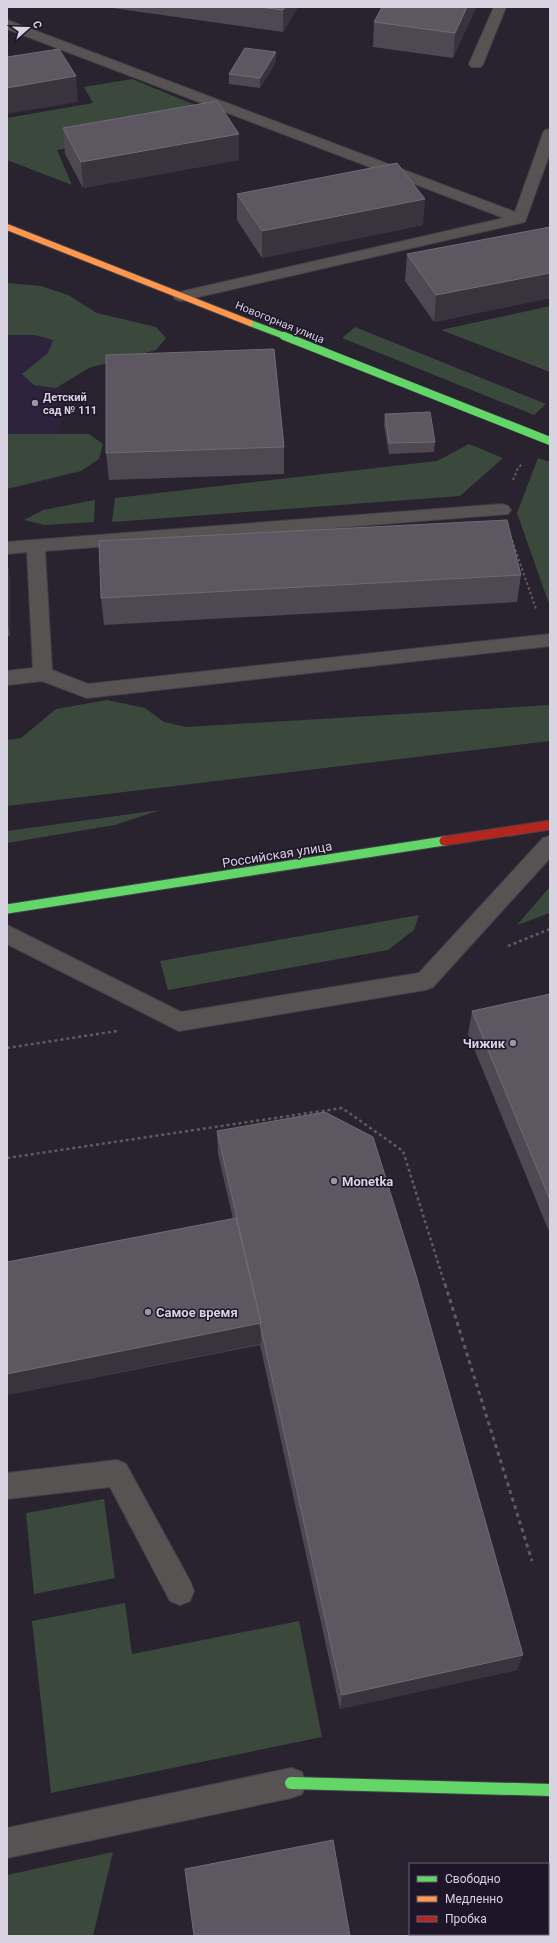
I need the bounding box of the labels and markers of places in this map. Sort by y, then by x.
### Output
place label: Детский сад № 111 [43,391,97,417]
marker: Детский сад № 111 [30,398,40,408]
place label: Чижик [463,1036,506,1051]
marker: Чижик [508,1038,518,1048]
place label: Monetka [342,1174,393,1189]
marker: Monetka [329,1176,339,1186]
place label: Самое время [156,1305,238,1320]
marker: Самое время [143,1307,153,1317]

